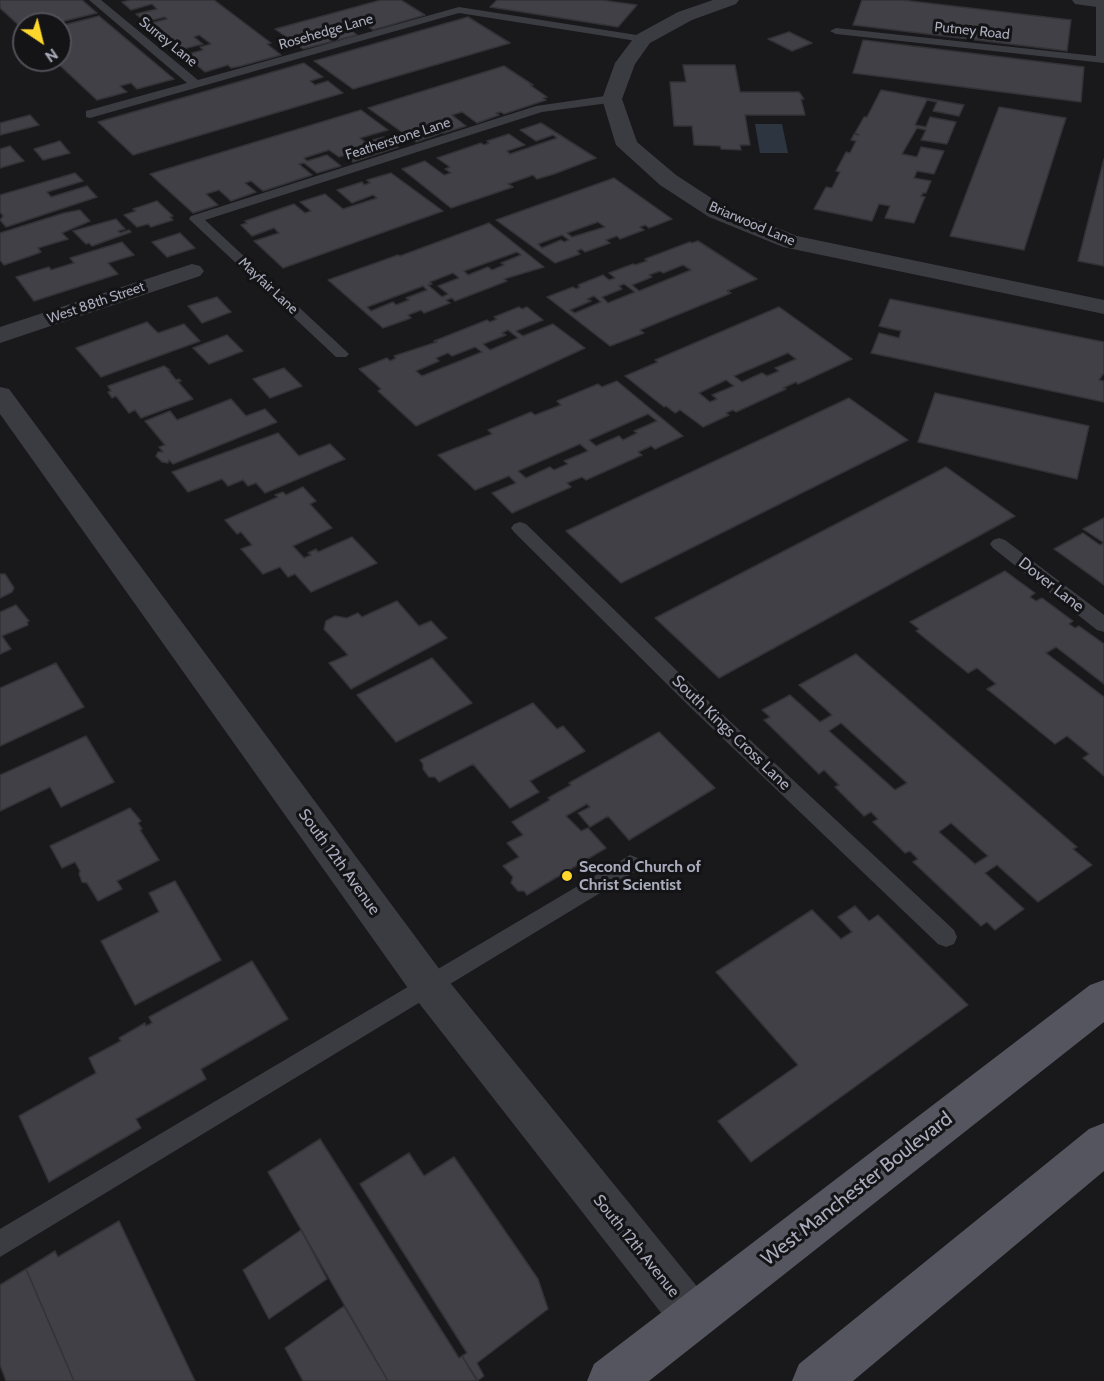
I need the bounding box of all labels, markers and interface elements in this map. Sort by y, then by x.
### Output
street label: Rosehedge Lane [277,11,375,53]
north arrow [12,12,72,72]
street label: Surrey Lane [135,13,201,71]
street label: Putney Road [934,19,1010,43]
text: N [41,44,62,67]
street label: Featherstone Lane [343,114,453,164]
street label: Briarwood Lane [706,198,798,250]
street label: Mayfair Lane [235,254,301,318]
street label: West 88th Street [45,278,147,328]
street label: Dover Lane [1015,554,1087,616]
street label: South Kings Cross Lane [668,671,794,795]
street label: South 12th Avenue [294,805,384,919]
place label: Second Church of Christ Scientist [579,857,701,895]
marker: Second Church of Christ Scientist [560,869,574,883]
street label: West Manchester Boulevard [757,1107,957,1271]
street label: South 12th Avenue [589,1191,683,1301]

